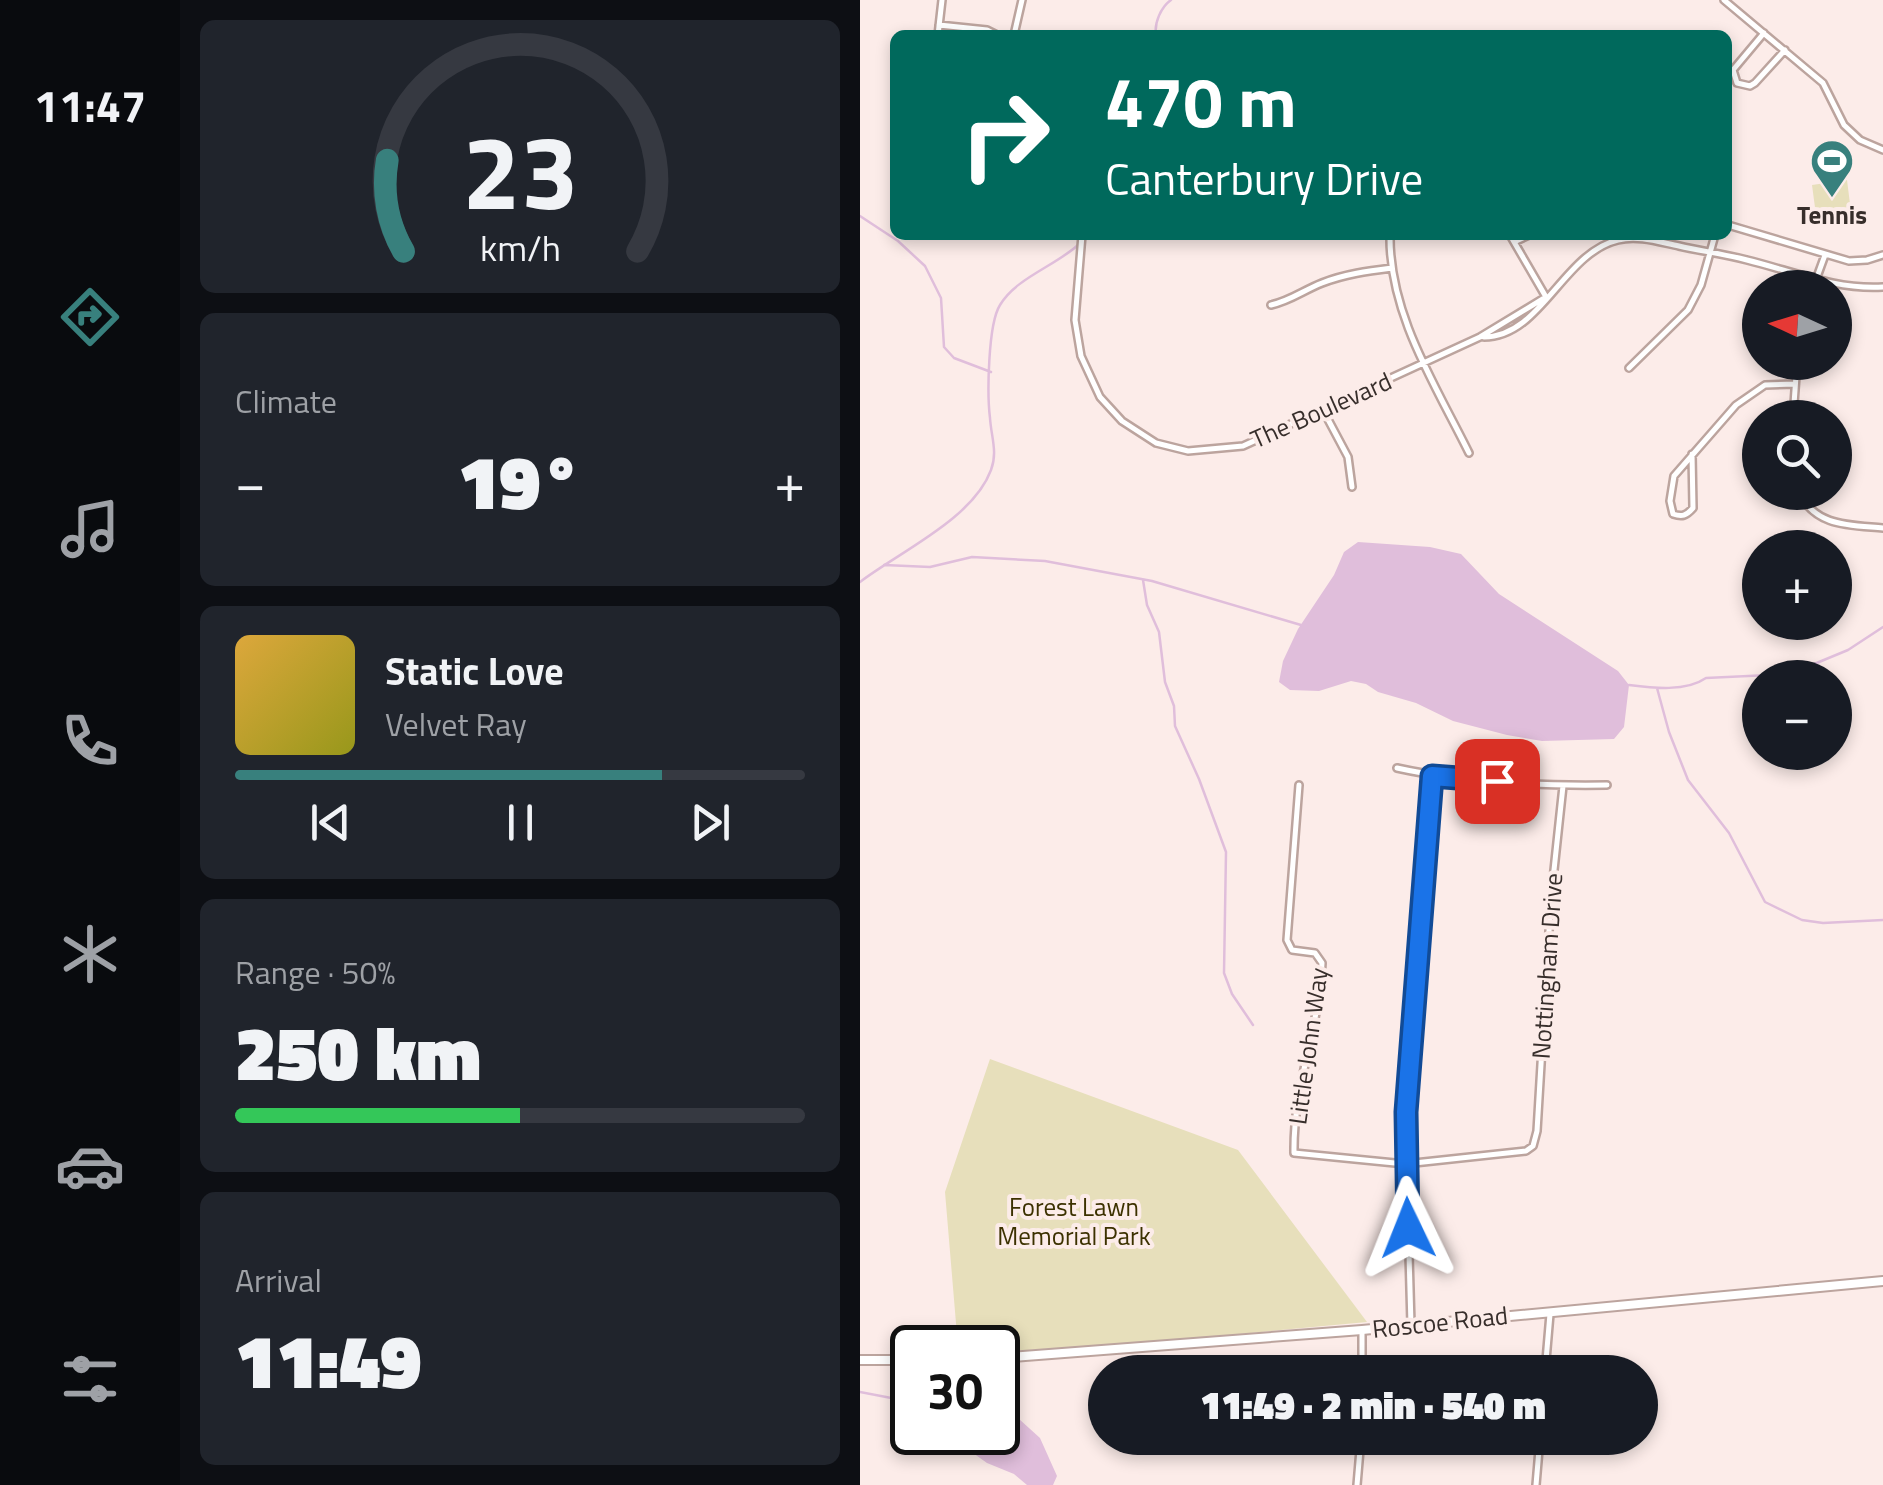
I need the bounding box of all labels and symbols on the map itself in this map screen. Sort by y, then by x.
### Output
sports icon: Tennis [1809,138,1855,199]
place label: Tennis [1797,196,1867,234]
north arrow [1742,270,1852,380]
street label: The Boulevard [1244,362,1398,458]
pin [1455,739,1540,824]
street label: Nottingham Drive [1522,872,1572,1060]
street label: Little John Way [1278,965,1338,1127]
position arrow [1356,1176,1460,1280]
park label: Forest Lawn Memorial Park [997,1188,1151,1255]
street label: Roscoe Road [1370,1296,1510,1348]
speed limit sign: 30 [890,1325,1020,1455]

